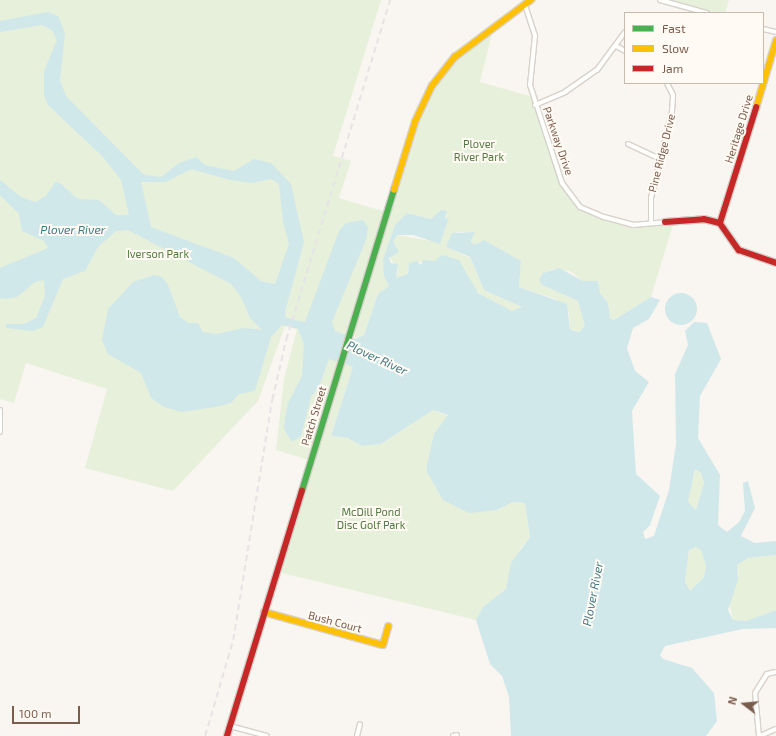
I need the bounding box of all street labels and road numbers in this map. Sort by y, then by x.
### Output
street label: Heritage Drive [722,93,756,165]
street label: Parkway Drive [540,105,576,177]
street label: Pine Ridge Drive [646,112,678,194]
street label: Patch Street [299,385,329,447]
street label: Bush Court [307,609,363,635]

